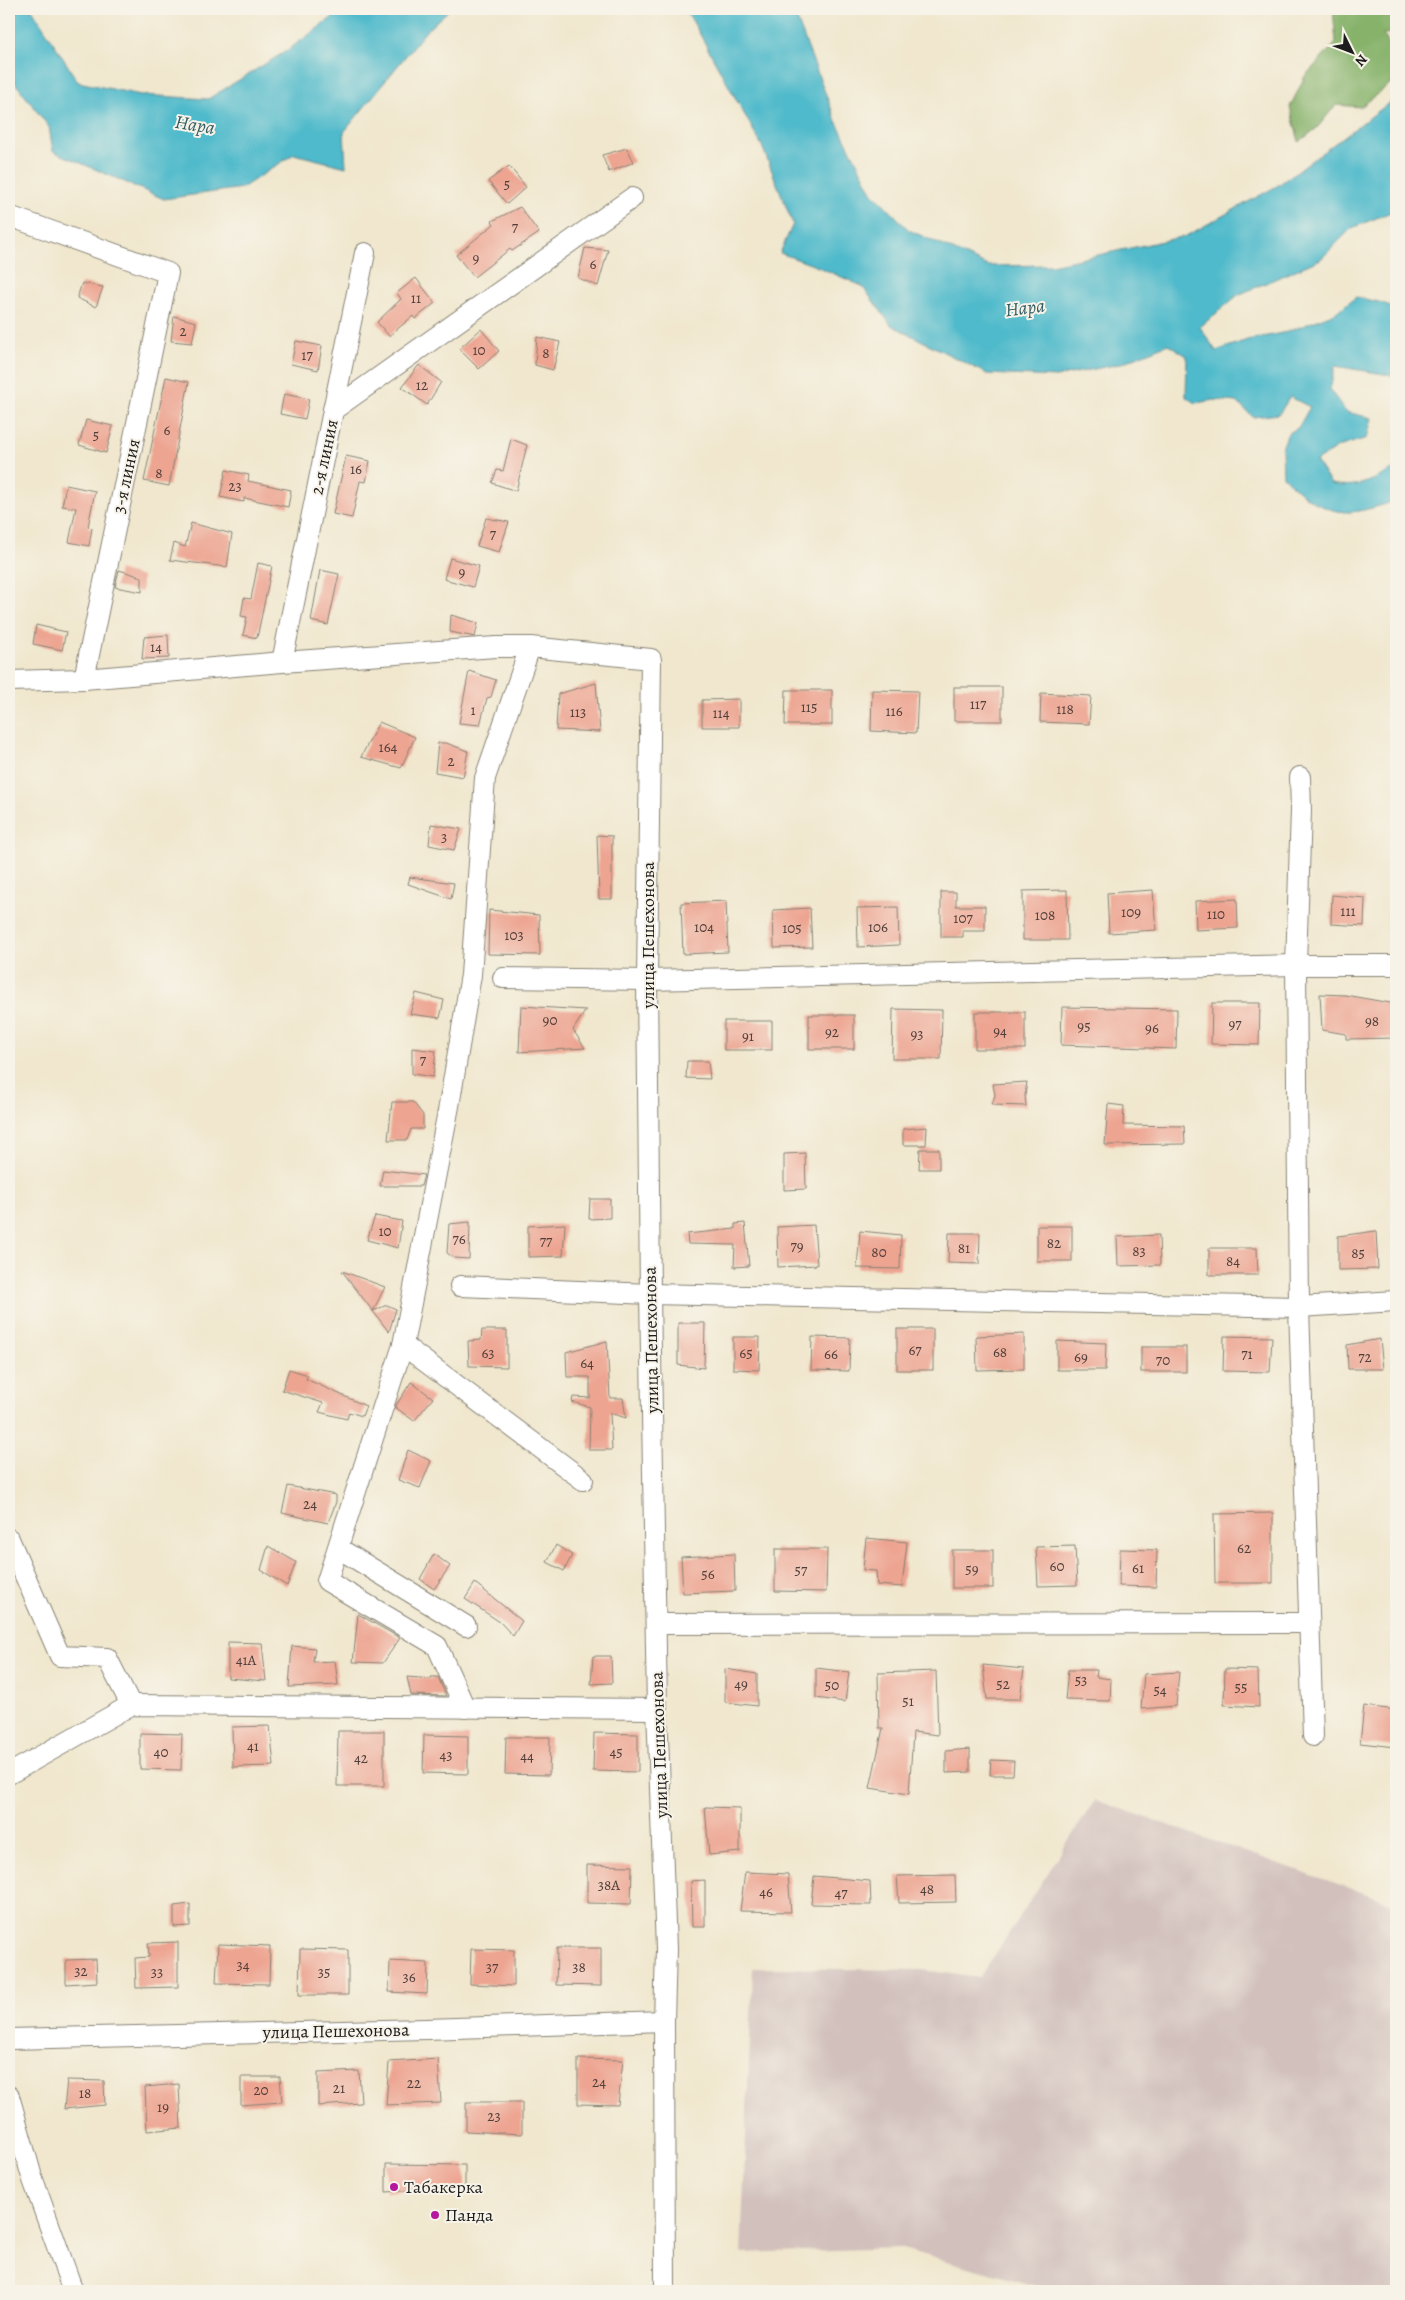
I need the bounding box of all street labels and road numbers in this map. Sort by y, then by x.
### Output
street label: 2-я линия [304,417,344,497]
street label: 3-я линия [106,437,146,515]
street label: улица Пешехонова [636,861,660,1009]
street label: улица Пешехонова [638,1266,664,1415]
street label: улица Пешехонова [644,1671,674,1820]
street label: улица Пешехонова [261,2018,410,2044]

